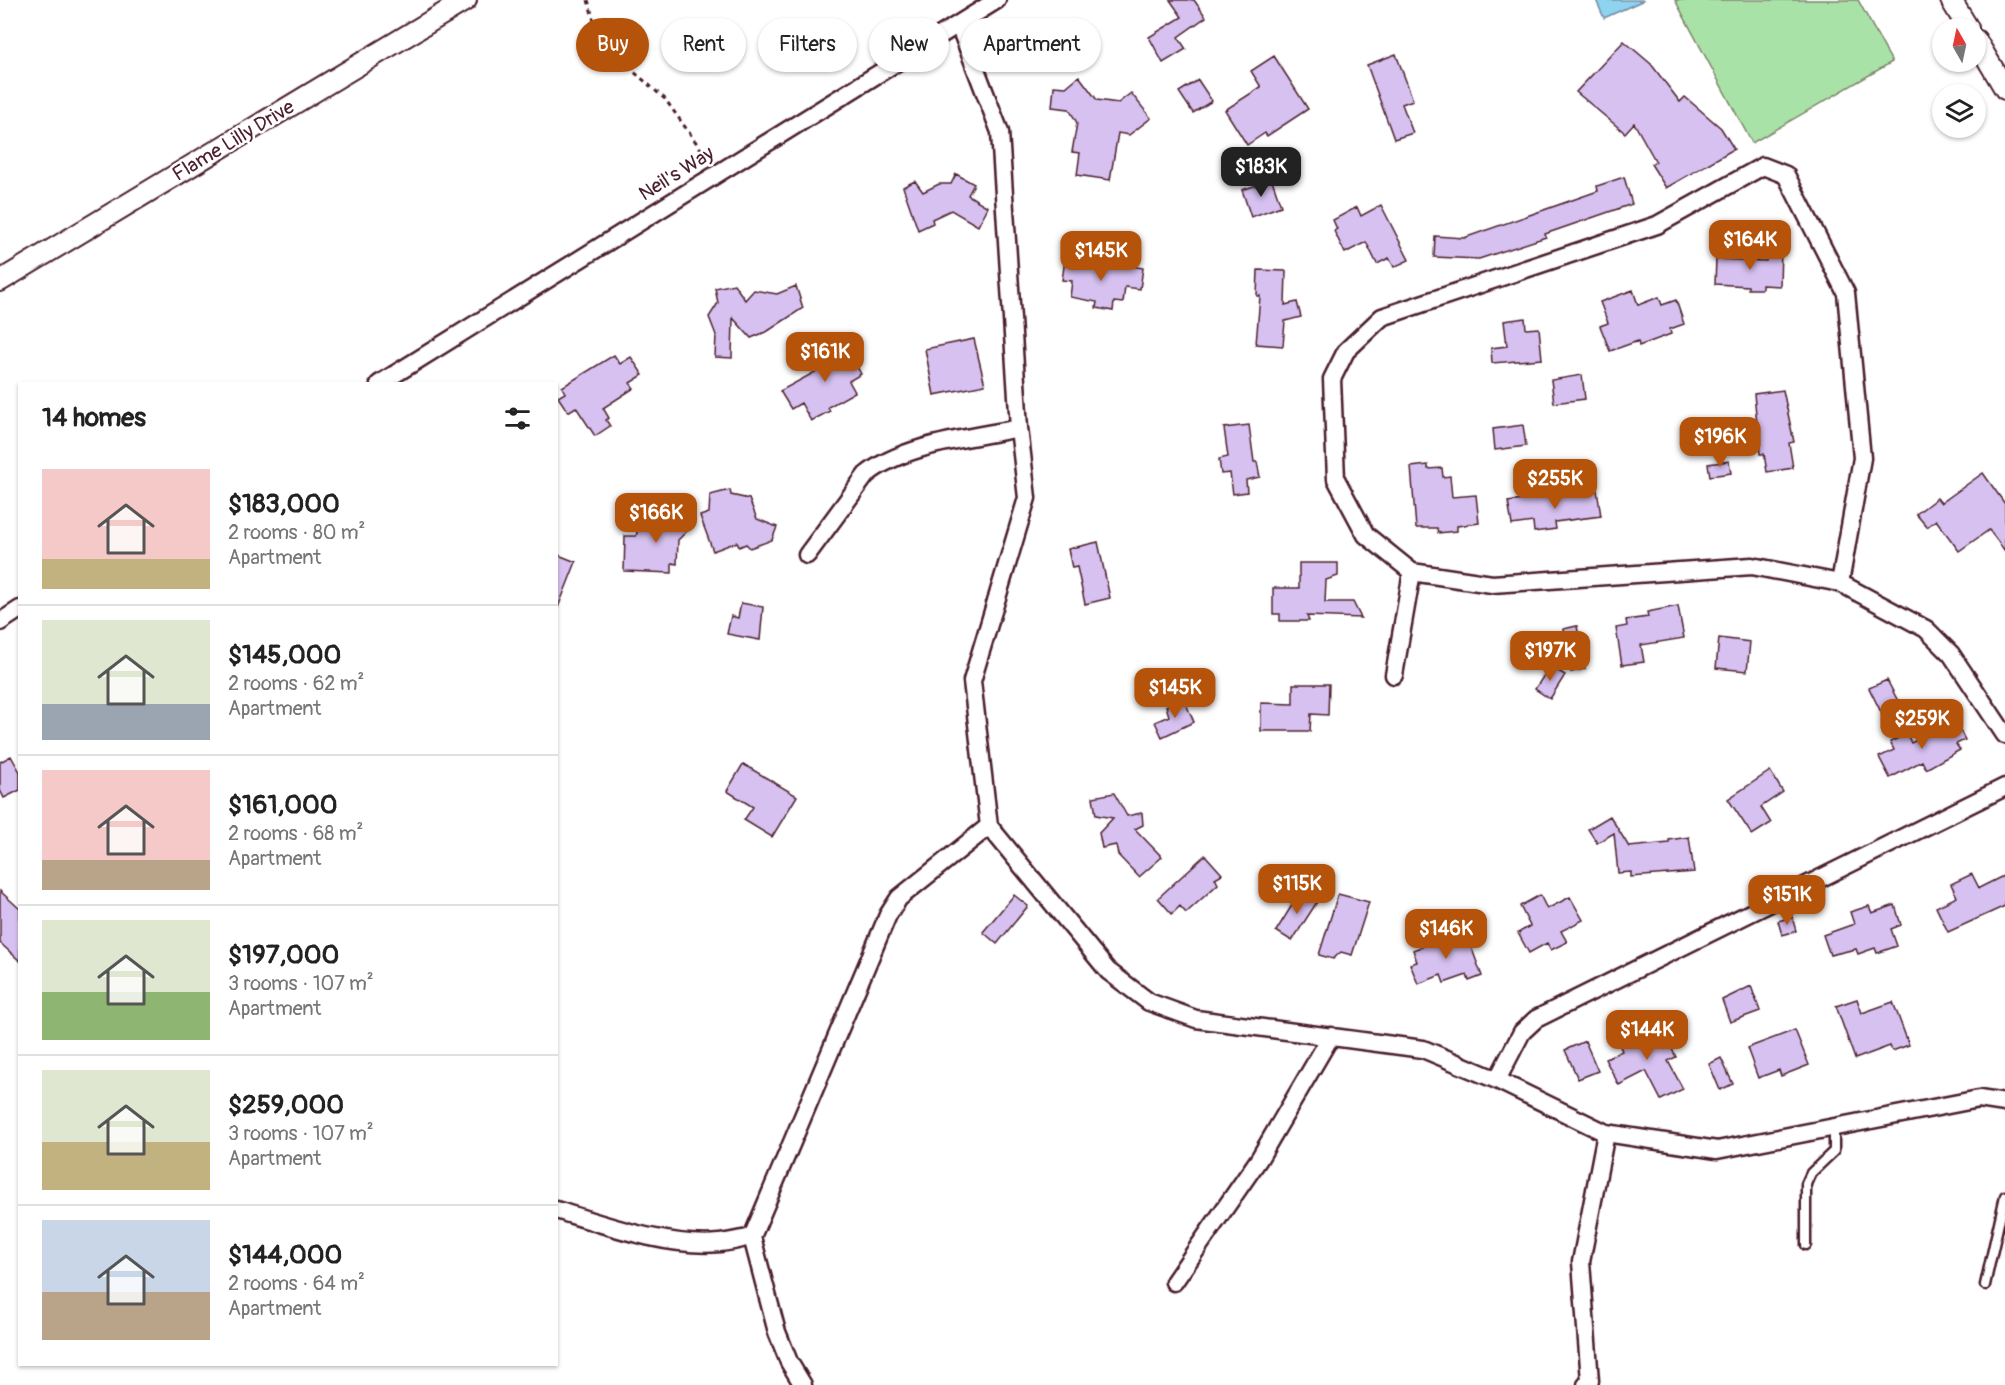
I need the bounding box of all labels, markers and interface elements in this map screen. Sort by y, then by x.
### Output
chip: Buy [576,18,649,72]
chip: Rent [661,18,746,72]
chip: Filters [758,18,857,72]
chip: New [869,18,949,72]
chip: Apartment [961,18,1101,72]
north arrow [1932,18,1986,72]
map controls [1932,18,1986,138]
button: layers [1932,84,1986,138]
street label: Flame Lilly Drive [168,94,299,187]
street label: Neil's Way [634,140,719,206]
pin: $183K [1219,147,1303,198]
text: $183K [1235,154,1287,179]
pin: $164K [1708,220,1792,271]
text: $164K [1723,227,1777,252]
pin: $145K [1059,231,1143,282]
text: $145K [1074,238,1128,263]
pin: $161K [783,332,867,383]
text: $161K [800,339,850,364]
text: 14 homes [42,402,146,434]
icon: filters [501,402,534,435]
pin: $196K [1678,417,1762,468]
text: $196K [1694,424,1746,449]
pin: $255K [1513,459,1597,510]
text: $255K [1527,466,1583,491]
text: $183,000 [228,488,340,520]
icon: home [90,493,162,565]
pin: $166K [614,493,698,544]
text: $166K [629,500,683,525]
text: 2 rooms · 80 m² [228,520,365,545]
text: Apartment [228,545,321,570]
pin: $197K [1508,631,1592,682]
text: $197K [1524,638,1576,663]
text: $145,000 [228,639,341,671]
icon: home [90,644,162,716]
pin: $145K [1133,668,1217,719]
text: 2 rooms · 62 m² [228,671,364,696]
text: $145K [1148,675,1202,700]
text: Apartment [228,696,321,721]
pin: $259K [1880,699,1964,750]
text: $259K [1894,706,1950,731]
text: $161,000 [228,789,337,821]
icon: home [90,794,162,866]
text: 2 rooms · 68 m² [228,821,363,846]
text: Apartment [228,846,321,871]
pin: $115K [1255,864,1339,915]
text: $115K [1272,871,1322,896]
pin: $151K [1745,875,1829,926]
text: $151K [1762,882,1812,907]
pin: $146K [1404,909,1488,960]
text: $146K [1419,916,1473,941]
text: $197,000 [228,939,339,971]
icon: home [90,944,162,1016]
text: 3 rooms · 107 m² [228,971,374,996]
text: Apartment [228,996,321,1021]
pin: $144K [1605,1010,1689,1061]
text: $144K [1620,1017,1674,1042]
text: $259,000 [228,1089,344,1121]
icon: home [90,1094,162,1166]
text: 3 rooms · 107 m² [228,1121,374,1146]
text: Apartment [228,1146,321,1171]
text: $144,000 [228,1239,342,1271]
icon: home [90,1244,162,1316]
text: 2 rooms · 64 m² [228,1271,365,1296]
text: Apartment [228,1296,321,1321]

